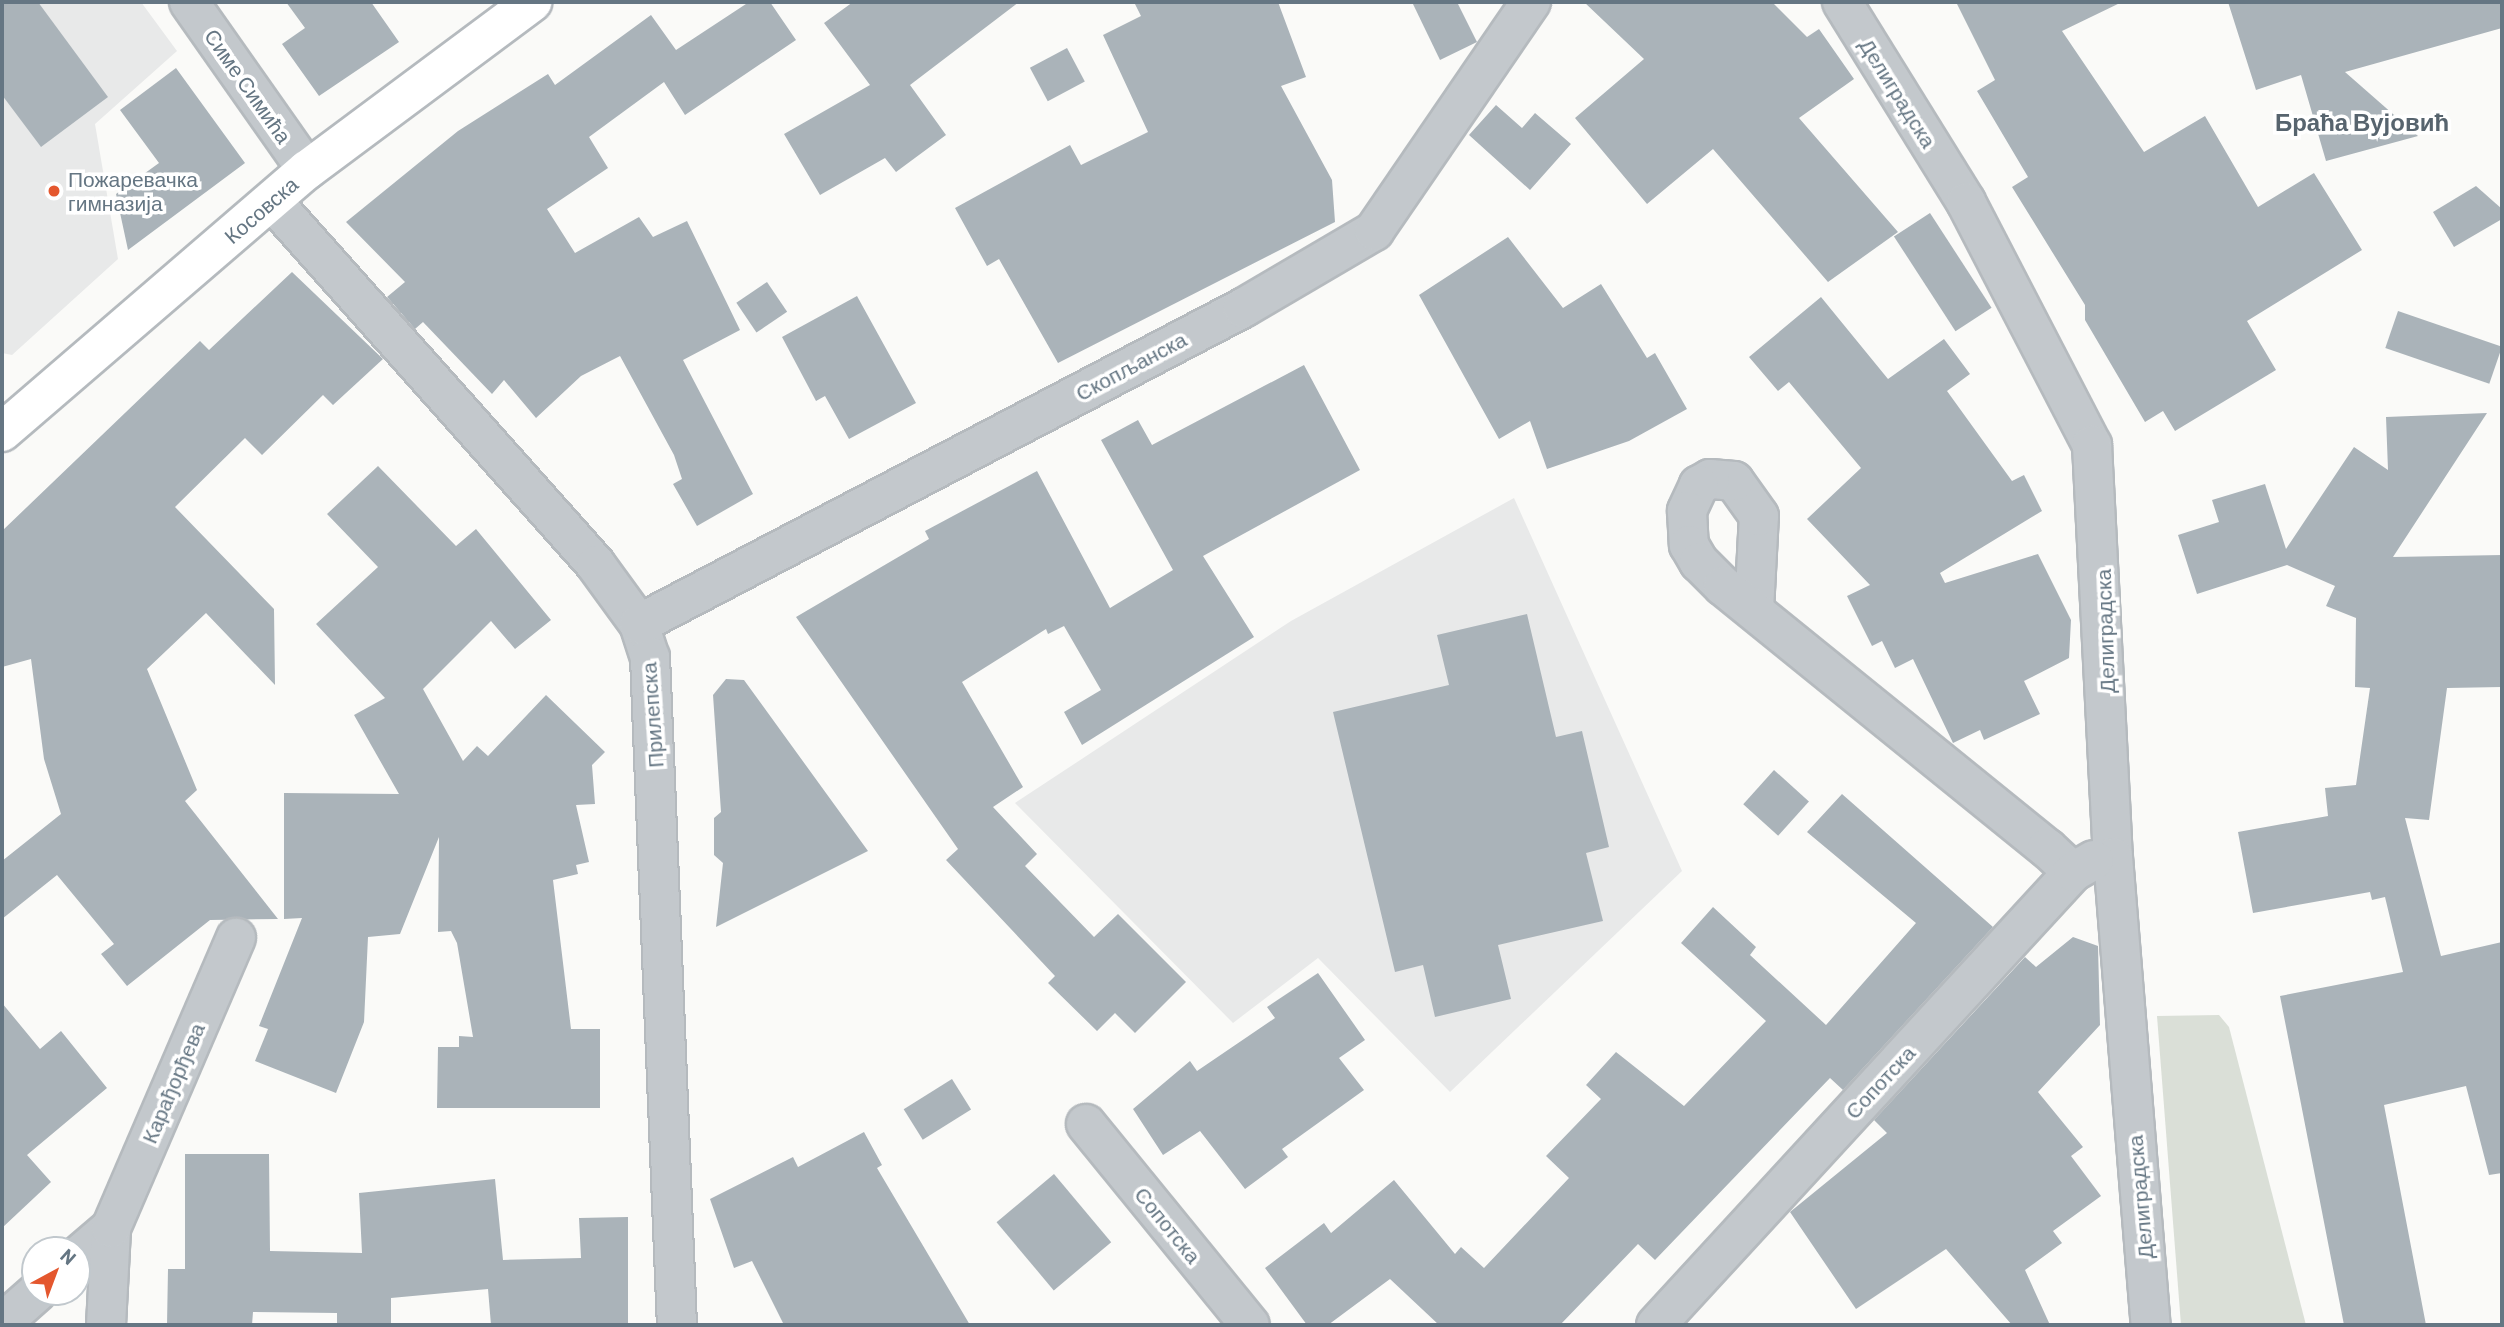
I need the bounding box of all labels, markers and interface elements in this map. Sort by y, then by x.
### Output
street label: Симе Симића [199,24,297,148]
street label: Делиградска [1854,34,1942,152]
district label: Браћа Вујовић [2275,108,2449,136]
place label: Пожаревачка гимназија [68,166,198,216]
street label: Косовска [219,171,303,249]
marker: Пожаревачка гимназија [46,183,62,199]
street label: Скопљанска [1071,326,1191,406]
street label: Делиградска [2090,568,2120,694]
street label: Прилепска [636,661,668,769]
street label: Карађорђева [136,1019,210,1147]
street label: Сопотска [1840,1040,1920,1124]
street label: Делиградска [2122,1134,2158,1260]
street label: Сопотска [1130,1182,1206,1268]
north arrow [21,1236,91,1306]
text: N [56,1243,81,1269]

